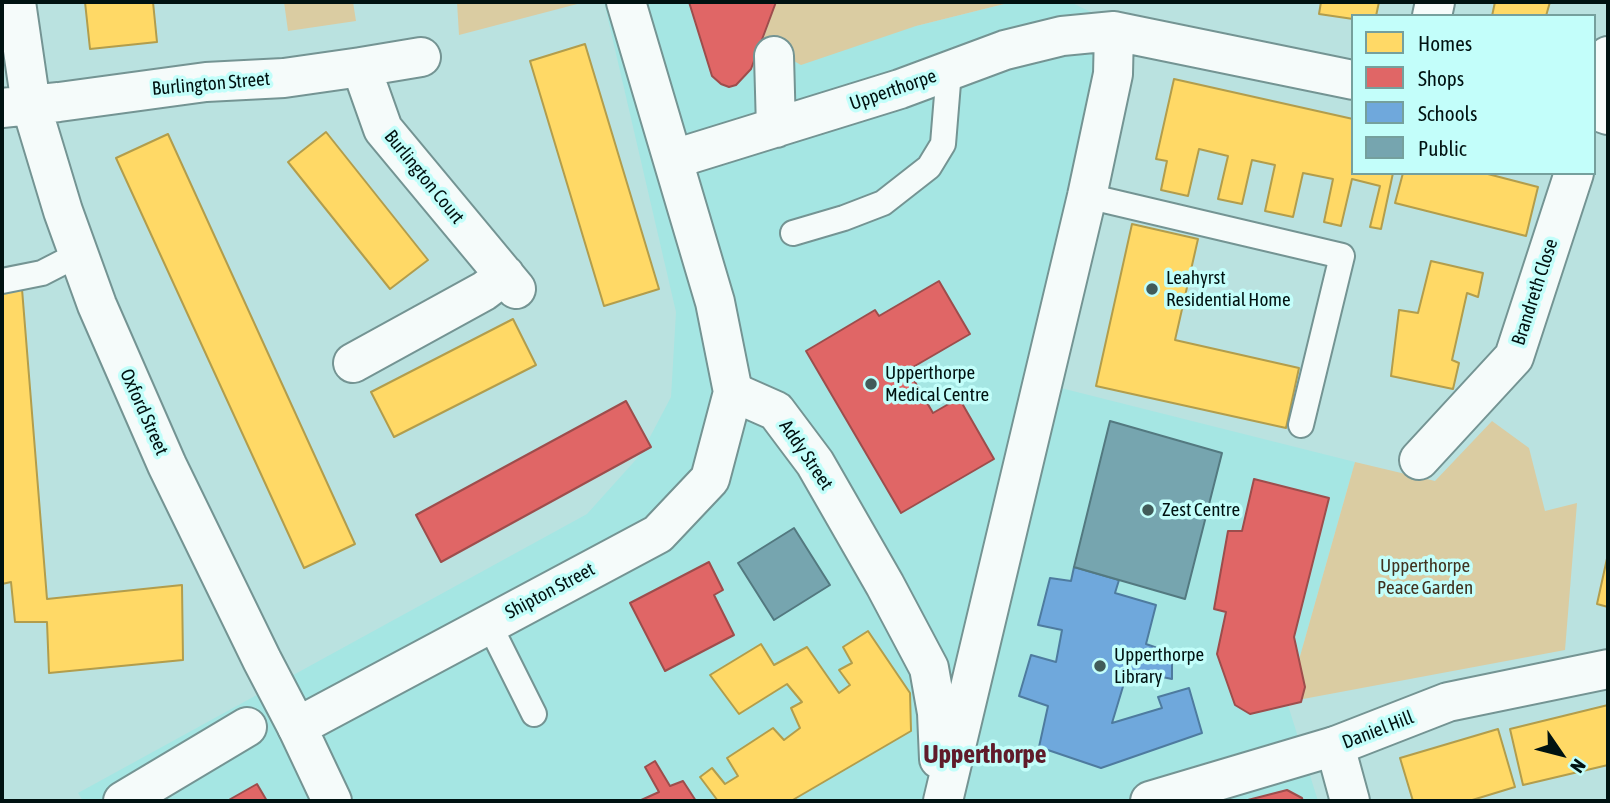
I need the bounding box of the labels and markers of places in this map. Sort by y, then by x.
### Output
place label: Leahyrst Residential Home [1166,267,1291,311]
marker: Leahyrst Residential Home [1144,281,1160,297]
place label: Upperthorpe Medical Centre [885,362,989,406]
marker: Upperthorpe Medical Centre [863,376,879,392]
place label: Zest Centre [1162,499,1240,521]
marker: Zest Centre [1140,502,1156,518]
place label: Upperthorpe Library [1114,644,1204,688]
marker: Upperthorpe Library [1092,658,1108,674]

